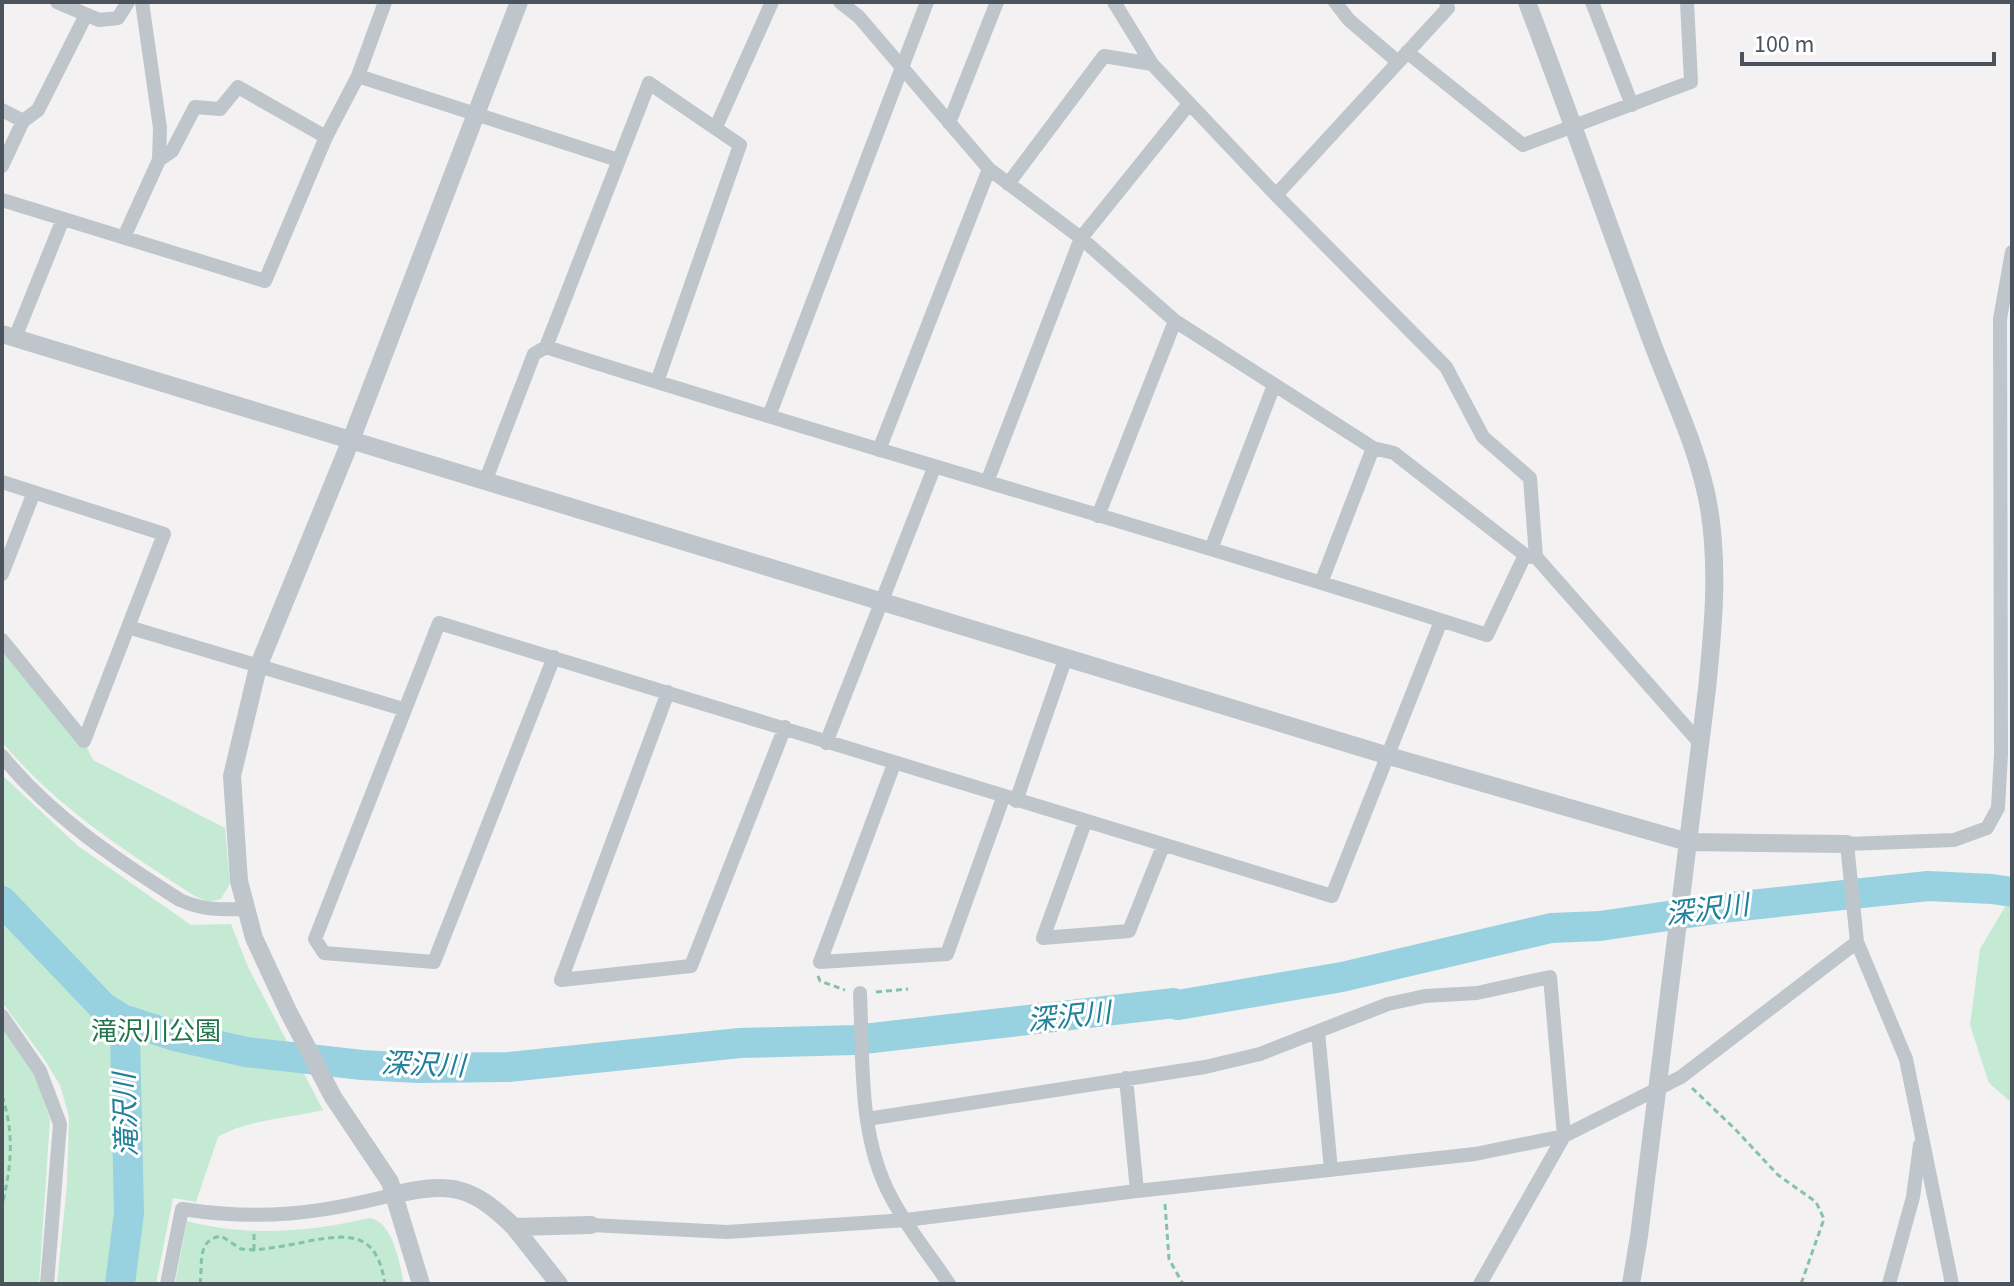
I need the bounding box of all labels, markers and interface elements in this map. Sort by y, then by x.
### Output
scale bar [1742,16,1994,66]
text: 100 m [1754,27,1814,62]
water label: 深沢川 [1663,885,1754,935]
water label: 深沢川 [1025,992,1116,1041]
park label: 滝沢川公園 [91,1013,221,1050]
water label: 深沢川 [380,1044,469,1087]
water label: 滝沢川 [104,1069,147,1158]

